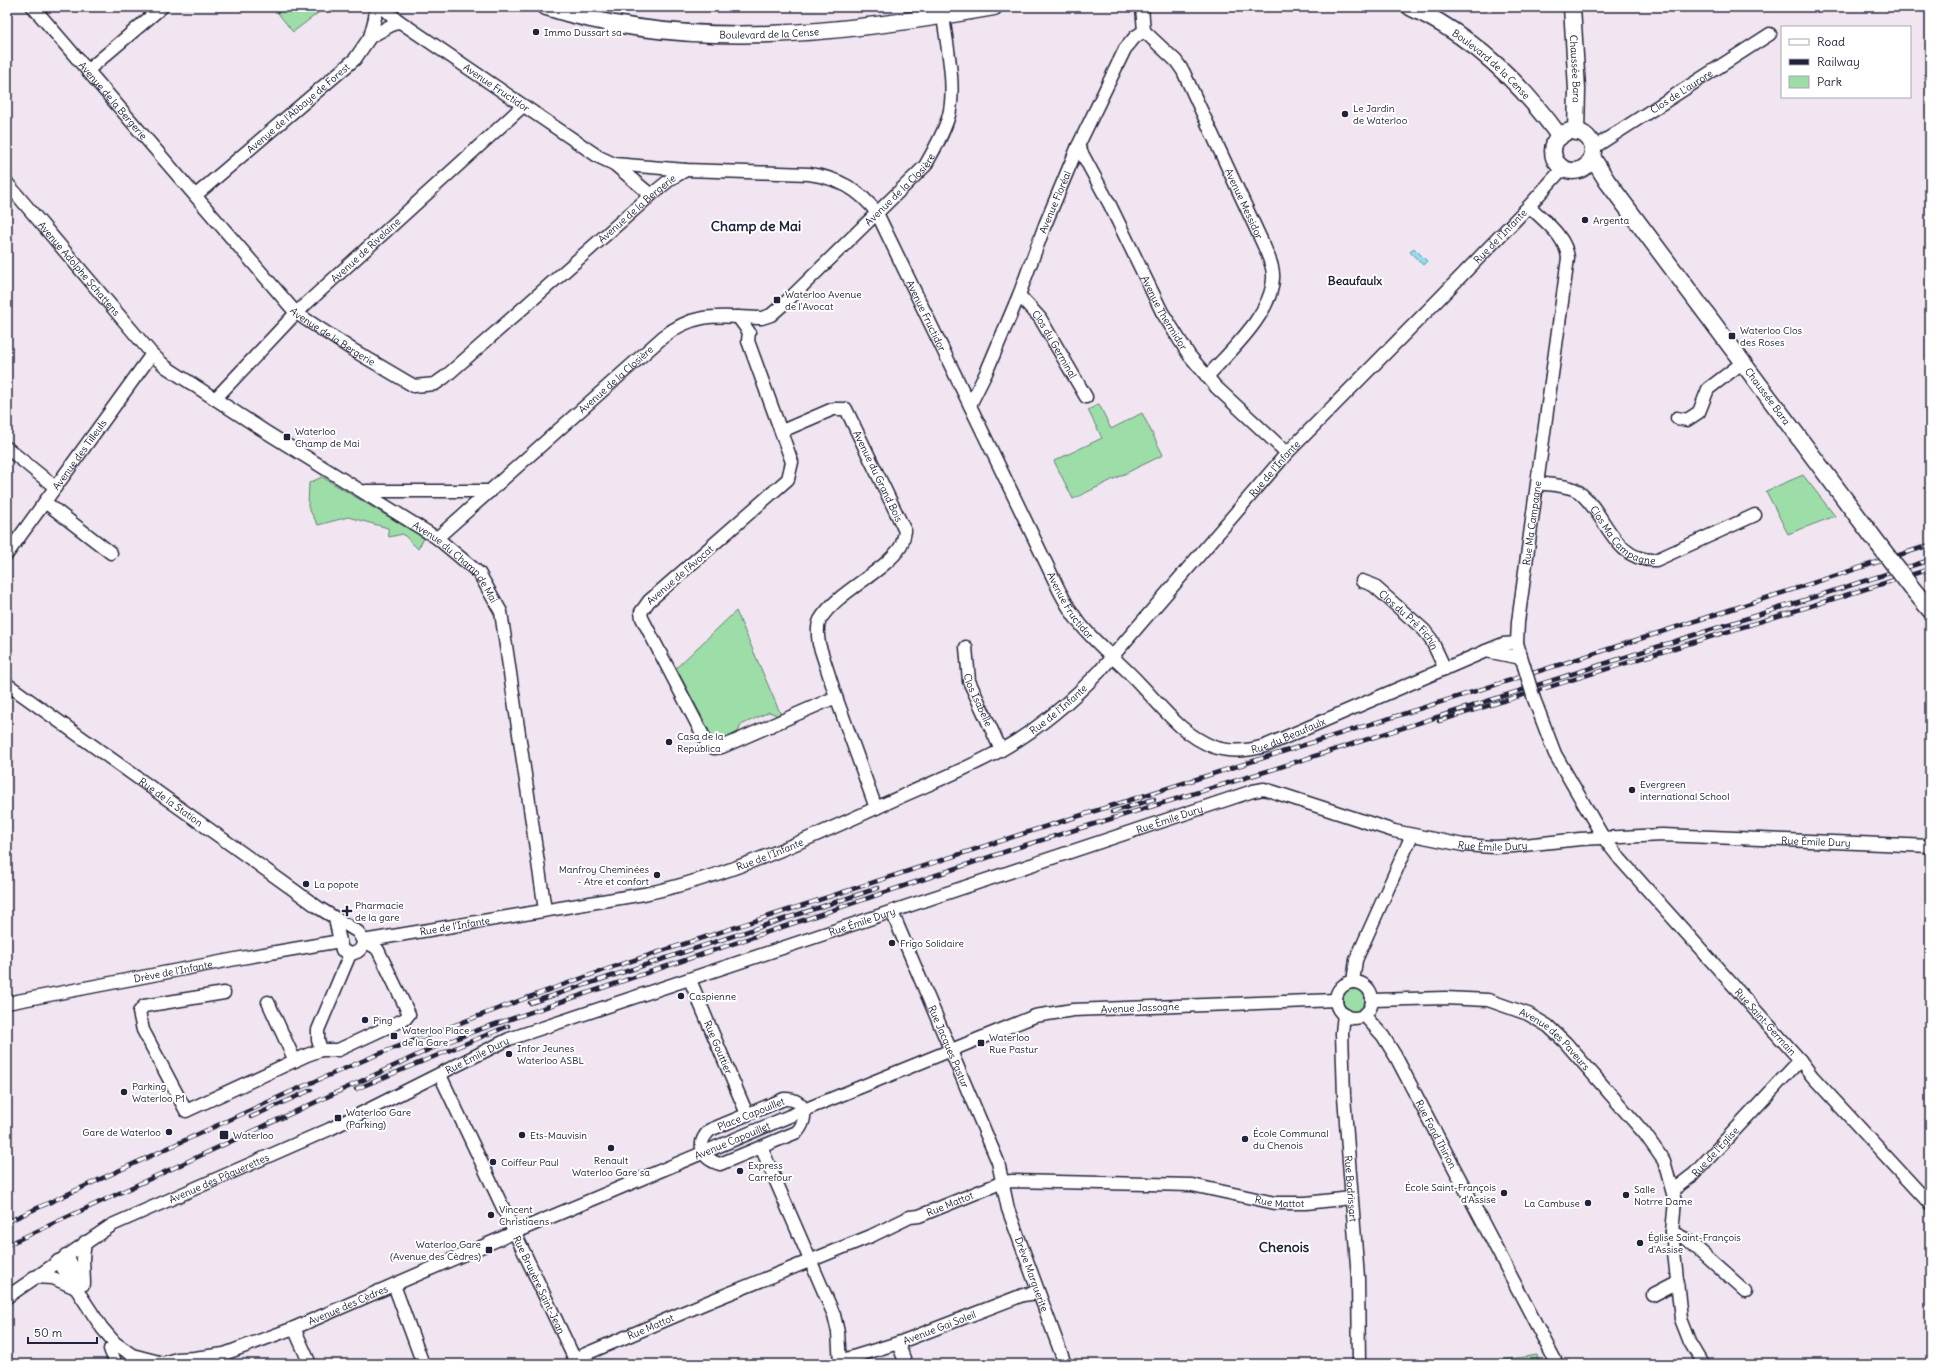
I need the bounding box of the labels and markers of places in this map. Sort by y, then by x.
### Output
place label: Immo Dussart sa [544,26,622,39]
marker: Immo Dussart sa [531,27,541,37]
place label: Le Jardin de Waterloo [1353,102,1408,127]
marker: Le Jardin de Waterloo [1340,109,1350,119]
place label: Argenta [1593,214,1629,227]
marker: Argenta [1580,215,1590,225]
place label: Waterloo Avenue de l'Avocat [785,288,862,313]
marker: Waterloo Avenue de l'Avocat [772,295,782,305]
place label: Waterloo Clos des Roses [1740,324,1803,349]
marker: Waterloo Clos des Roses [1727,331,1737,341]
place label: Waterloo Champ de Mai [295,425,360,450]
marker: Waterloo Champ de Mai [282,432,292,442]
place label: Casa de la República [677,730,724,755]
marker: Casa de la República [664,737,674,747]
place label: Evergreen international School [1640,778,1729,803]
marker: Evergreen international School [1627,785,1637,795]
place label: Manfroy Cheminées - Atre et confort [559,863,650,888]
marker: Manfroy Cheminées - Atre et confort [652,870,662,880]
place label: La popote [314,878,359,891]
marker: La popote [301,879,311,889]
place label: Pharmacie de la gare [355,899,404,924]
marker: Pharmacie de la gare [342,906,352,916]
place label: Frigo Solidaire [900,937,964,950]
marker: Frigo Solidaire [887,938,897,948]
place label: Caspienne [689,990,736,1003]
marker: Caspienne [676,991,686,1001]
place label: Ping [373,1014,393,1027]
marker: Ping [360,1015,370,1025]
place label: Waterloo Place de la Gare [402,1024,469,1049]
marker: Waterloo Place de la Gare [389,1031,399,1041]
place label: Waterloo Rue Pastur [989,1031,1038,1056]
marker: Waterloo Rue Pastur [976,1038,986,1048]
place label: Infor Jeunes Waterloo ASBL [517,1042,585,1067]
marker: Infor Jeunes Waterloo ASBL [504,1049,514,1059]
place label: Parking Waterloo P1 [132,1080,185,1105]
marker: Parking Waterloo P1 [119,1087,129,1097]
place label: Waterloo Gare (Parking) [346,1106,411,1131]
marker: Waterloo Gare (Parking) [333,1113,343,1123]
place label: Gare de Waterloo [82,1126,161,1139]
marker: Gare de Waterloo [164,1127,174,1137]
place label: École Communal du Chenois [1253,1127,1329,1152]
marker: Waterloo [218,1129,230,1141]
place label: Waterloo [233,1129,274,1142]
place label: Ets-Mauvisin [530,1129,587,1142]
marker: Ets-Mauvisin [517,1130,527,1140]
marker: École Communal du Chenois [1240,1134,1250,1144]
marker: Renault Waterloo Gare sa [606,1143,616,1153]
place label: Renault Waterloo Gare sa [572,1154,650,1179]
place label: Coiffeur Paul [501,1156,559,1169]
marker: Coiffeur Paul [488,1157,498,1167]
place label: Express Carrefour [748,1159,792,1184]
marker: Express Carrefour [735,1166,745,1176]
place label: École Saint-François d'Assise [1405,1181,1496,1206]
place label: Salle Notrre Dame [1634,1183,1692,1208]
marker: École Saint-François d'Assise [1499,1188,1509,1198]
marker: Salle Notrre Dame [1621,1190,1631,1200]
place label: La Cambuse [1524,1197,1580,1210]
marker: La Cambuse [1583,1198,1593,1208]
place label: Vincent Christiaens [499,1203,550,1228]
marker: Vincent Christiaens [486,1210,496,1220]
place label: Église Saint-François d'Assise [1648,1231,1741,1256]
place label: Waterloo Gare (Avenue des Cèdres) [390,1238,481,1263]
marker: Église Saint-François d'Assise [1635,1238,1645,1248]
marker: Waterloo Gare (Avenue des Cèdres) [484,1245,494,1255]

